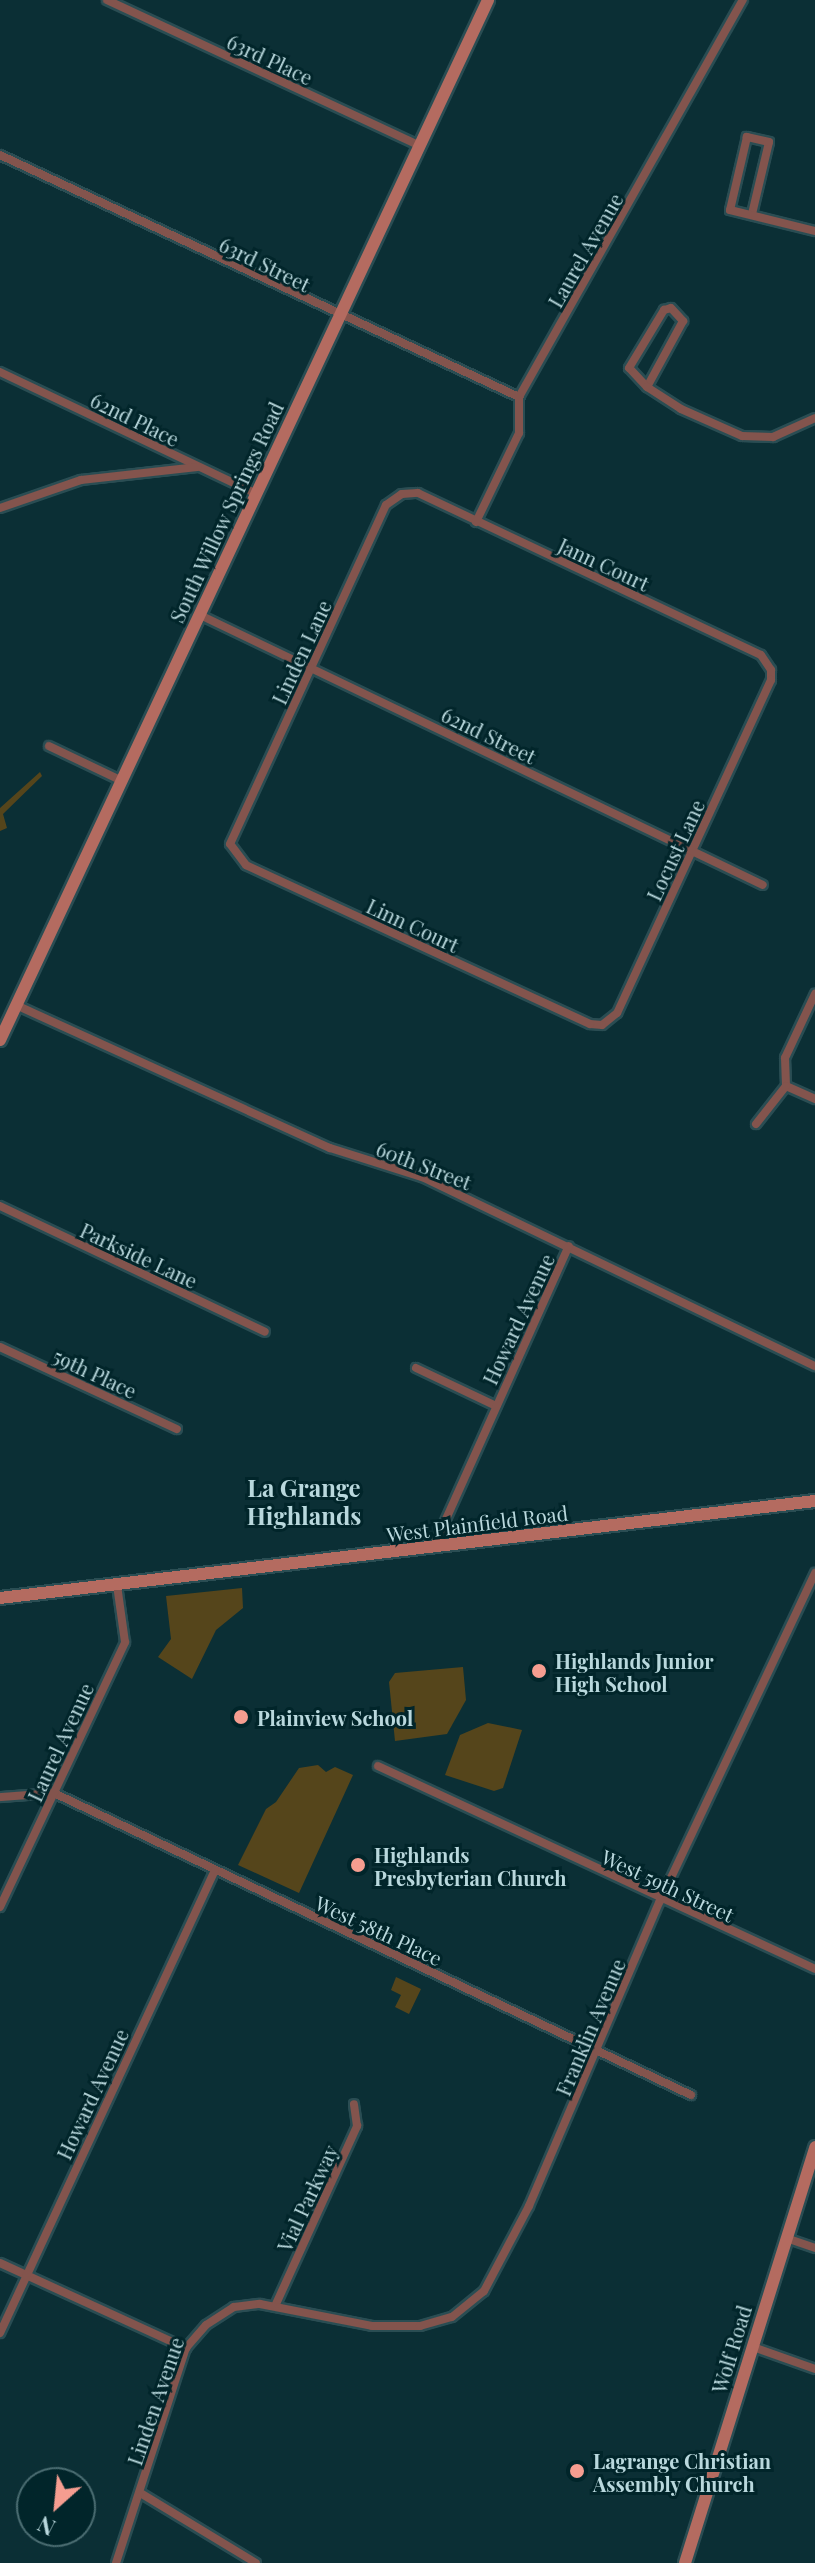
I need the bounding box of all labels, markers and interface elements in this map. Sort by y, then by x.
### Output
street label: 63rd Place [223,29,317,89]
street label: Laurel Avenue [542,188,628,312]
street label: 63rd Street [216,232,314,296]
street label: 62nd Place [87,387,183,451]
street label: South Willow Springs Road [164,397,288,627]
street label: Jann Court [555,533,653,595]
street label: Linden Lane [266,596,336,708]
street label: 62nd Street [438,702,540,768]
street label: Locust Lane [641,796,709,904]
street label: Linn Court [363,893,463,957]
street label: 60th Street [373,1136,475,1194]
street label: Parkside Lane [77,1217,201,1293]
street label: Howard Avenue [477,1250,559,1388]
street label: 59th Place [49,1343,141,1403]
district label: La Grange Highlands [247,1474,361,1530]
street label: West Plainfield Road [385,1500,569,1546]
place label: Highlands Junior High School [555,1648,714,1695]
marker: Highlands Junior High School [530,1662,548,1680]
street label: Laurel Avenue [22,1679,98,1805]
place label: Plainview School [257,1705,414,1729]
marker: Plainview School [232,1708,250,1726]
place label: Highlands Presbyterian Church [374,1842,566,1889]
street label: West 59th Street [598,1844,738,1926]
marker: Highlands Presbyterian Church [349,1856,367,1874]
street label: West 58th Place [312,1890,446,1970]
street label: Franklin Avenue [550,1955,630,2099]
street label: Howard Avenue [51,2025,133,2163]
street label: Vial Parkway [272,2141,342,2255]
street label: Wolf Road [706,2302,756,2396]
street label: Linden Avenue [122,2334,188,2468]
place label: Lagrange Christian Assembly Church [593,2448,771,2495]
marker: Lagrange Christian Assembly Church [568,2462,586,2480]
north arrow [16,2467,96,2547]
text: N [32,2510,60,2544]

